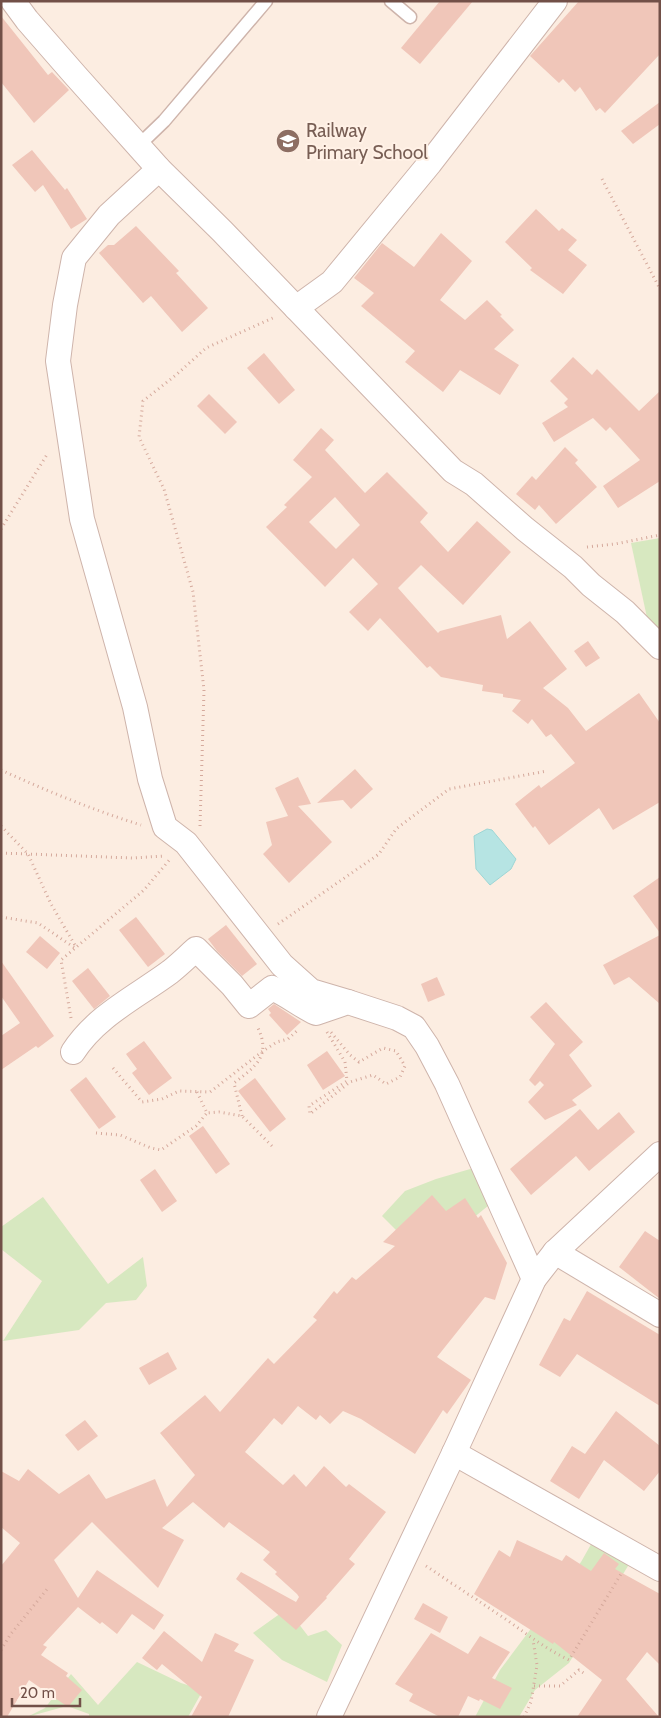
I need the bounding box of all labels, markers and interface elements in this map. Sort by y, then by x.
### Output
place label: Railway Primary School [306,119,428,164]
school or university icon: Railway Primary School [275,128,301,154]
scale bar [12,1676,80,1708]
text: 20 m [20,1684,55,1702]

